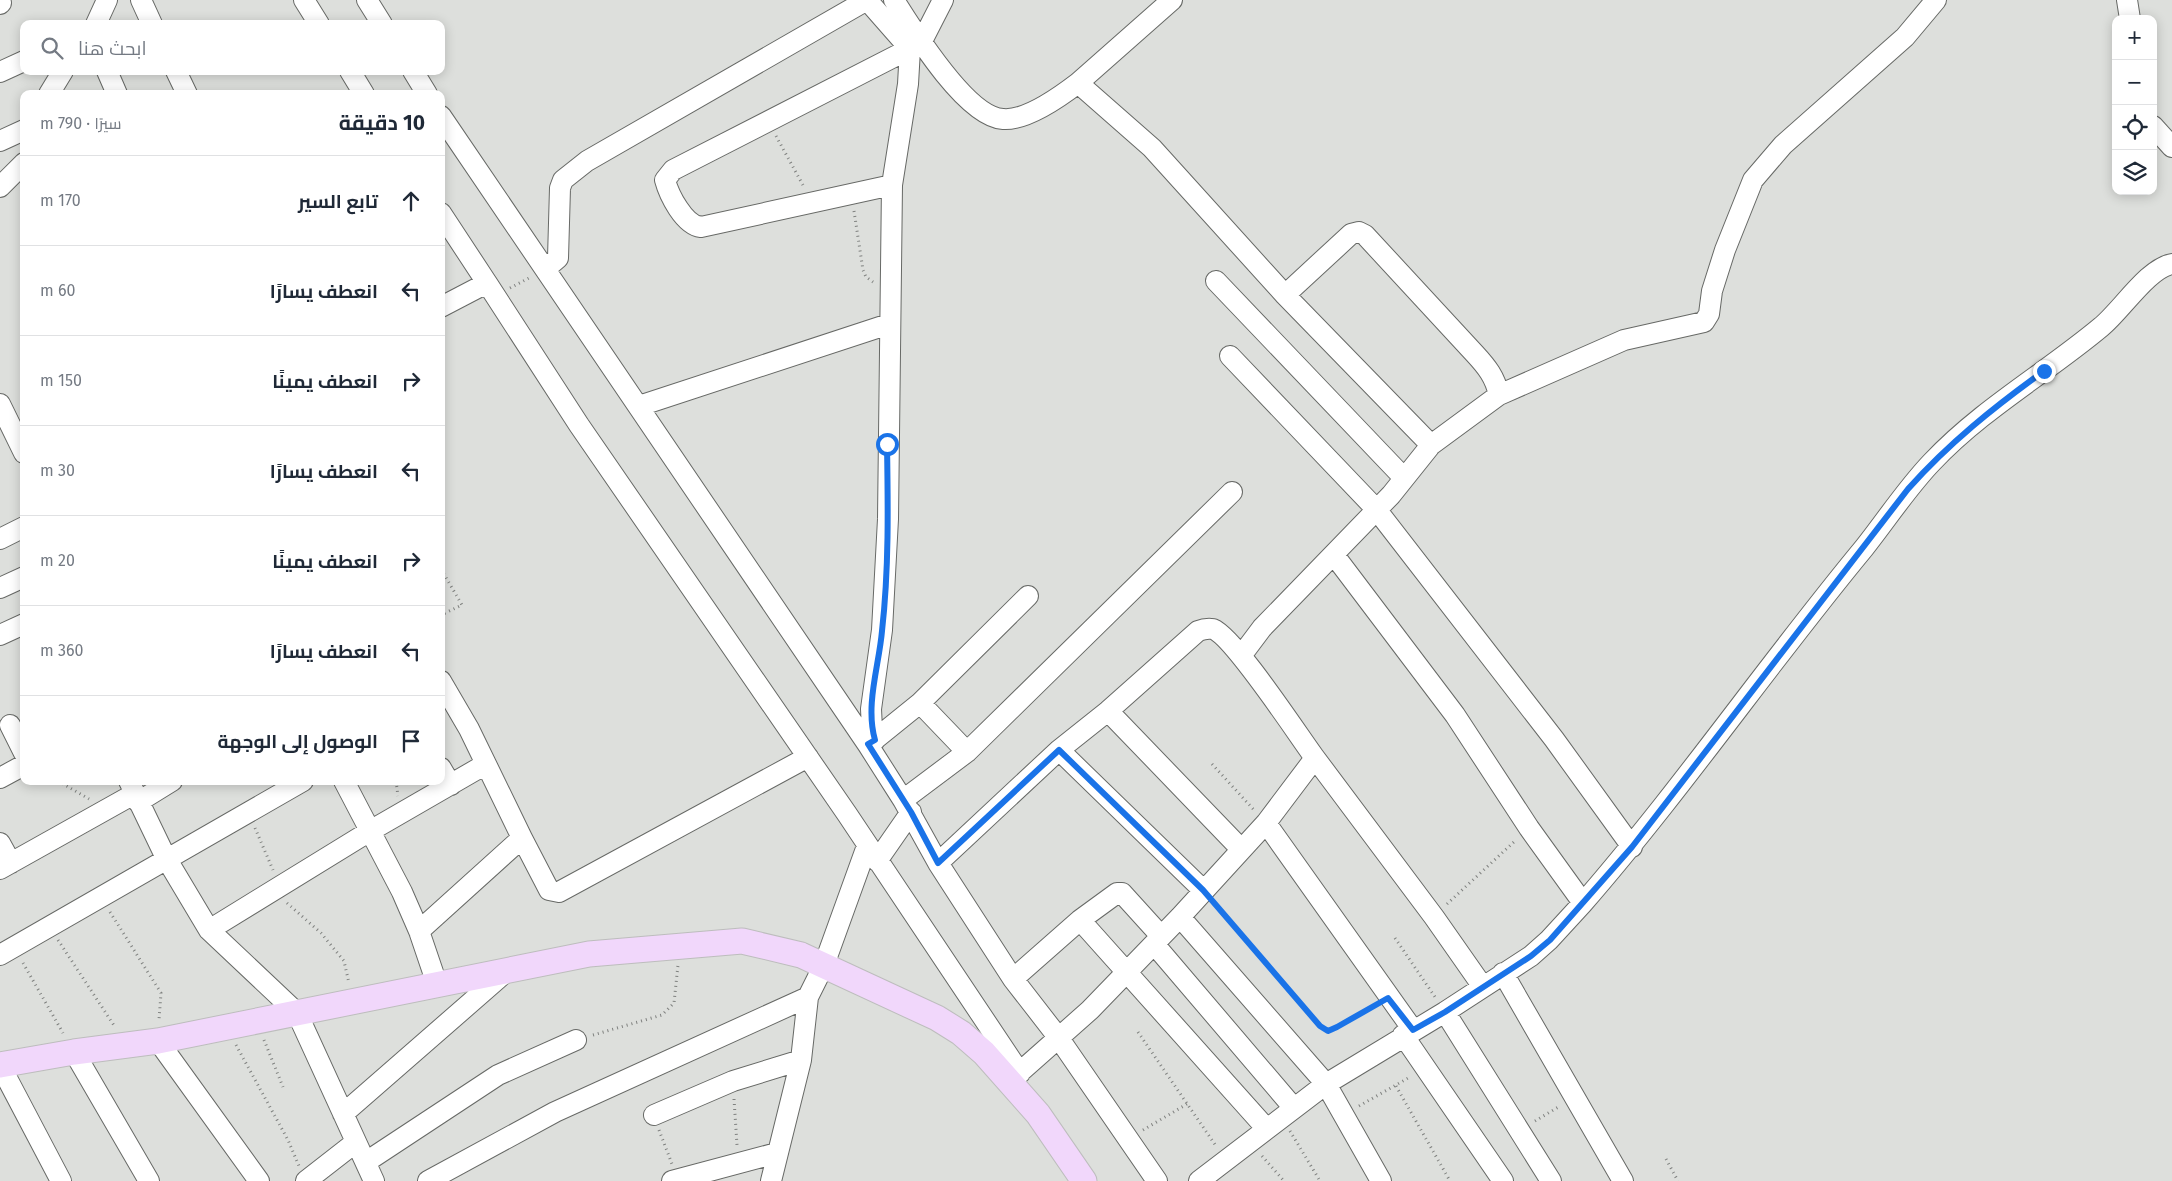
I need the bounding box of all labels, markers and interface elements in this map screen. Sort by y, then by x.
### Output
map controls [2112,15,2157,195]
button: + [2112,15,2157,60]
search box [20,20,445,75]
icon: search [38,34,66,62]
text: ابحث هنا [78,37,147,60]
button: − [2112,60,2157,105]
button: locate [2112,105,2157,150]
text: 10 دقيقة [339,110,425,136]
text: سيرًا · 790 m [40,114,122,133]
button: layers [2112,150,2157,195]
icon: ahead [397,187,425,215]
text: تابع السير [298,190,378,213]
text: 170 m [40,191,81,210]
icon: left [397,277,425,305]
text: انعطف يسارًا [270,280,378,303]
text: 60 m [40,281,75,300]
route end [2033,360,2056,383]
icon: right [397,367,425,395]
text: انعطف يمينًا [272,370,378,393]
text: 150 m [40,371,82,390]
route start [876,433,899,456]
icon: left [397,457,425,485]
text: انعطف يسارًا [270,460,378,483]
text: 30 m [40,461,75,480]
icon: right [397,547,425,575]
text: انعطف يمينًا [272,550,378,573]
text: 20 m [40,551,75,570]
icon: left [397,637,425,665]
text: انعطف يسارًا [270,640,378,663]
text: 360 m [40,641,83,660]
icon: arrive [397,727,425,755]
text: الوصول إلى الوجهة [218,730,378,753]

